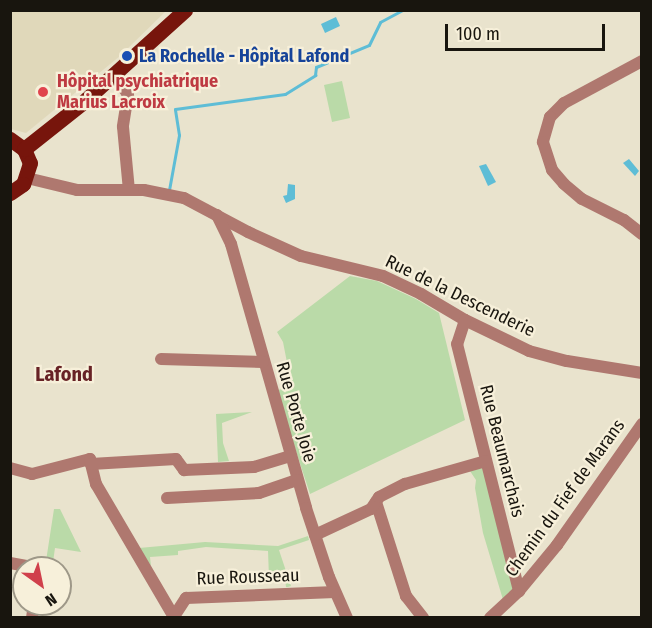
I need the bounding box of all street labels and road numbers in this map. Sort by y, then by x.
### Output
street label: Rue de la Descenderie [382,250,538,342]
street label: Rue Porte Joie [271,359,321,465]
street label: Rue Beaumarchais [475,382,529,520]
street label: Chemin du Fief de Marans [501,415,629,581]
street label: Rue Rousseau [196,564,300,590]

